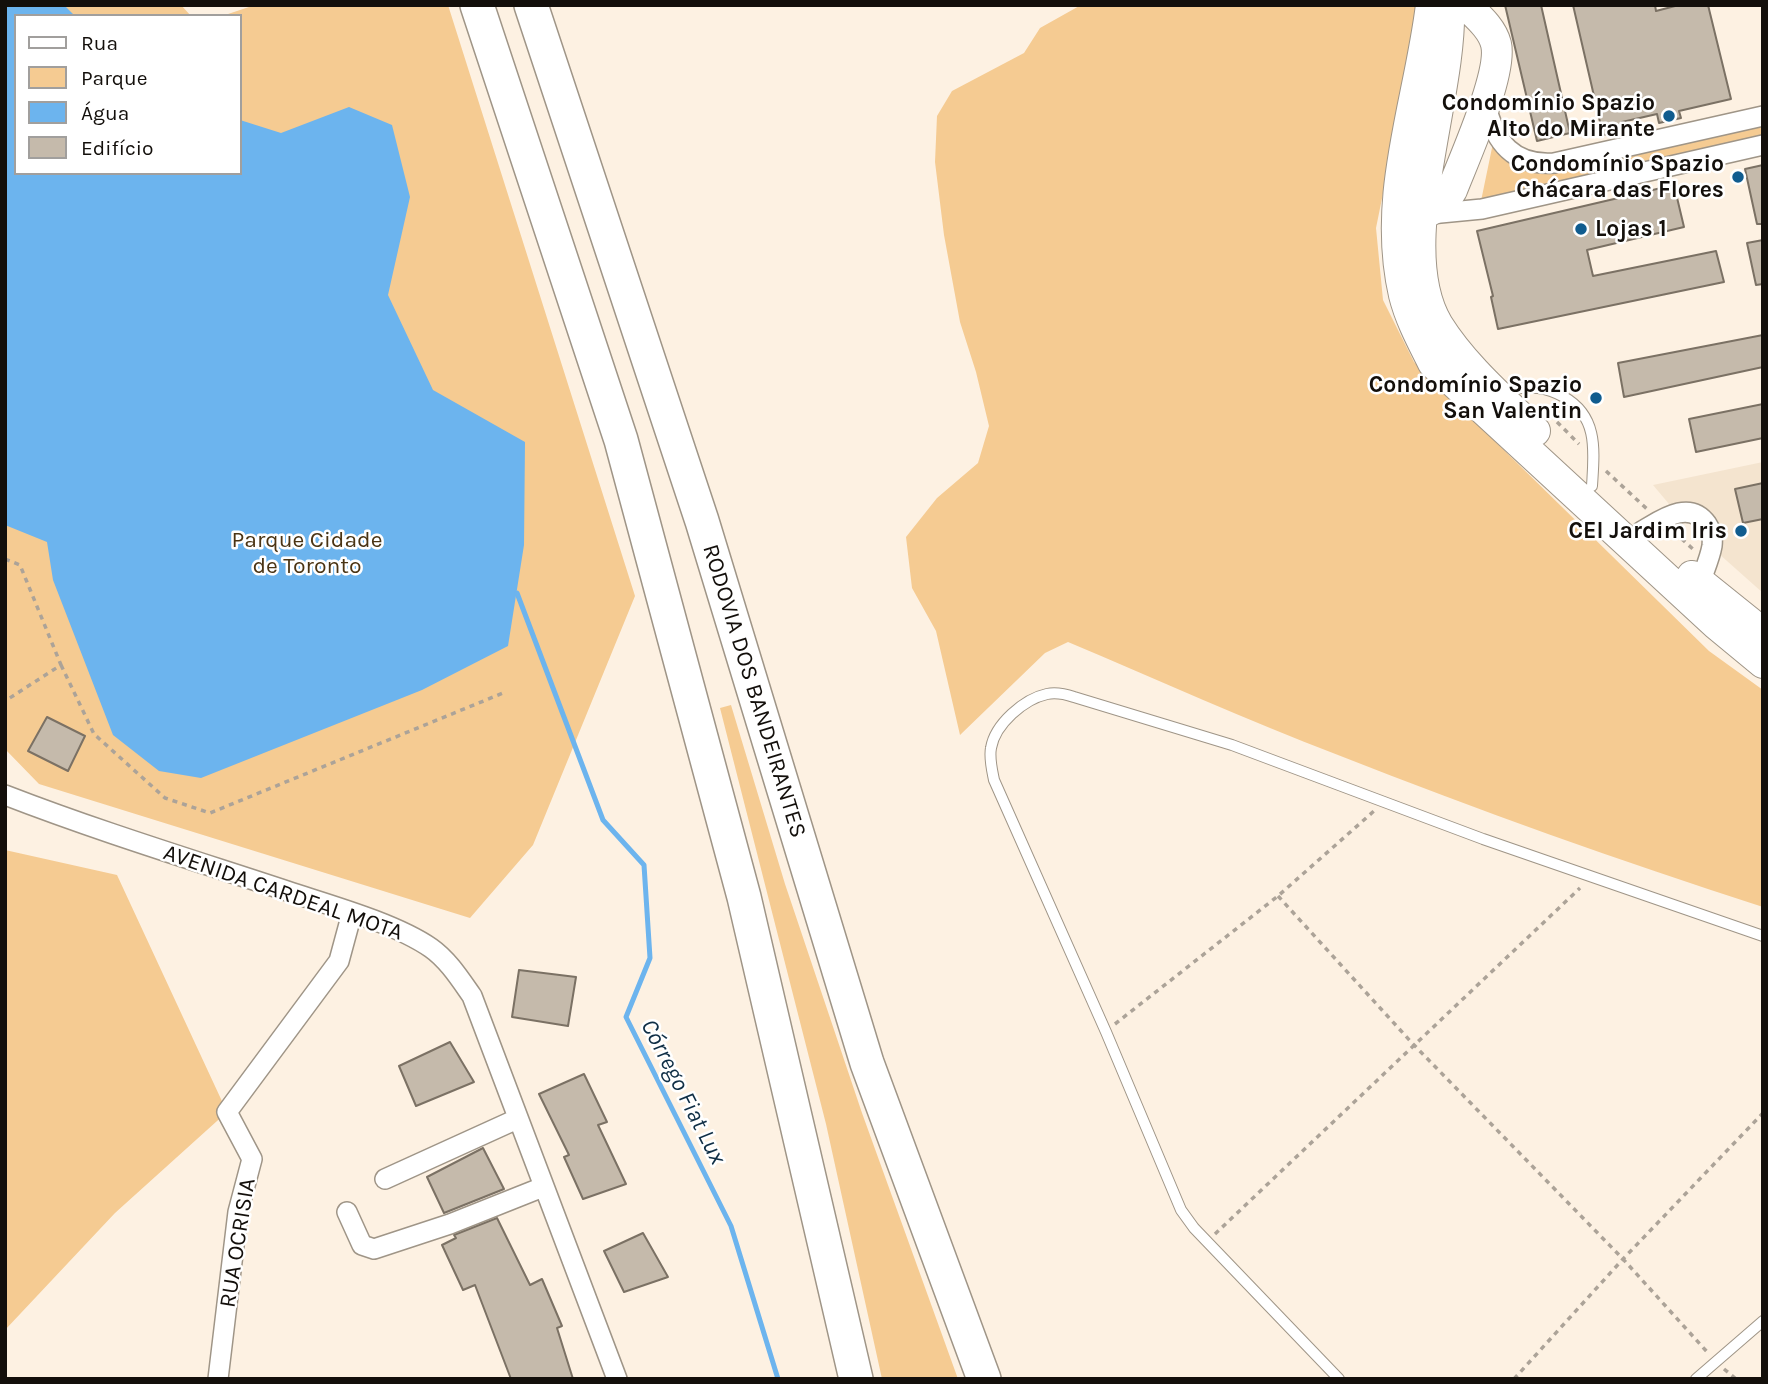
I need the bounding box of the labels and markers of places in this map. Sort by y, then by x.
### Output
place label: Condomínio Spazio Alto do Mirante [1442,89,1655,143]
marker: Condomínio Spazio Alto do Mirante [1661,108,1677,124]
place label: Condomínio Spazio Chácara das Flores [1511,150,1724,204]
marker: Condomínio Spazio Chácara das Flores [1730,169,1746,185]
place label: Lojas 1 [1595,215,1667,243]
marker: Lojas 1 [1573,221,1589,237]
place label: Condomínio Spazio San Valentin [1369,371,1582,425]
marker: Condomínio Spazio San Valentin [1588,390,1604,406]
place label: CEI Jardim Iris [1568,517,1727,545]
marker: CEI Jardim Iris [1733,523,1749,539]

